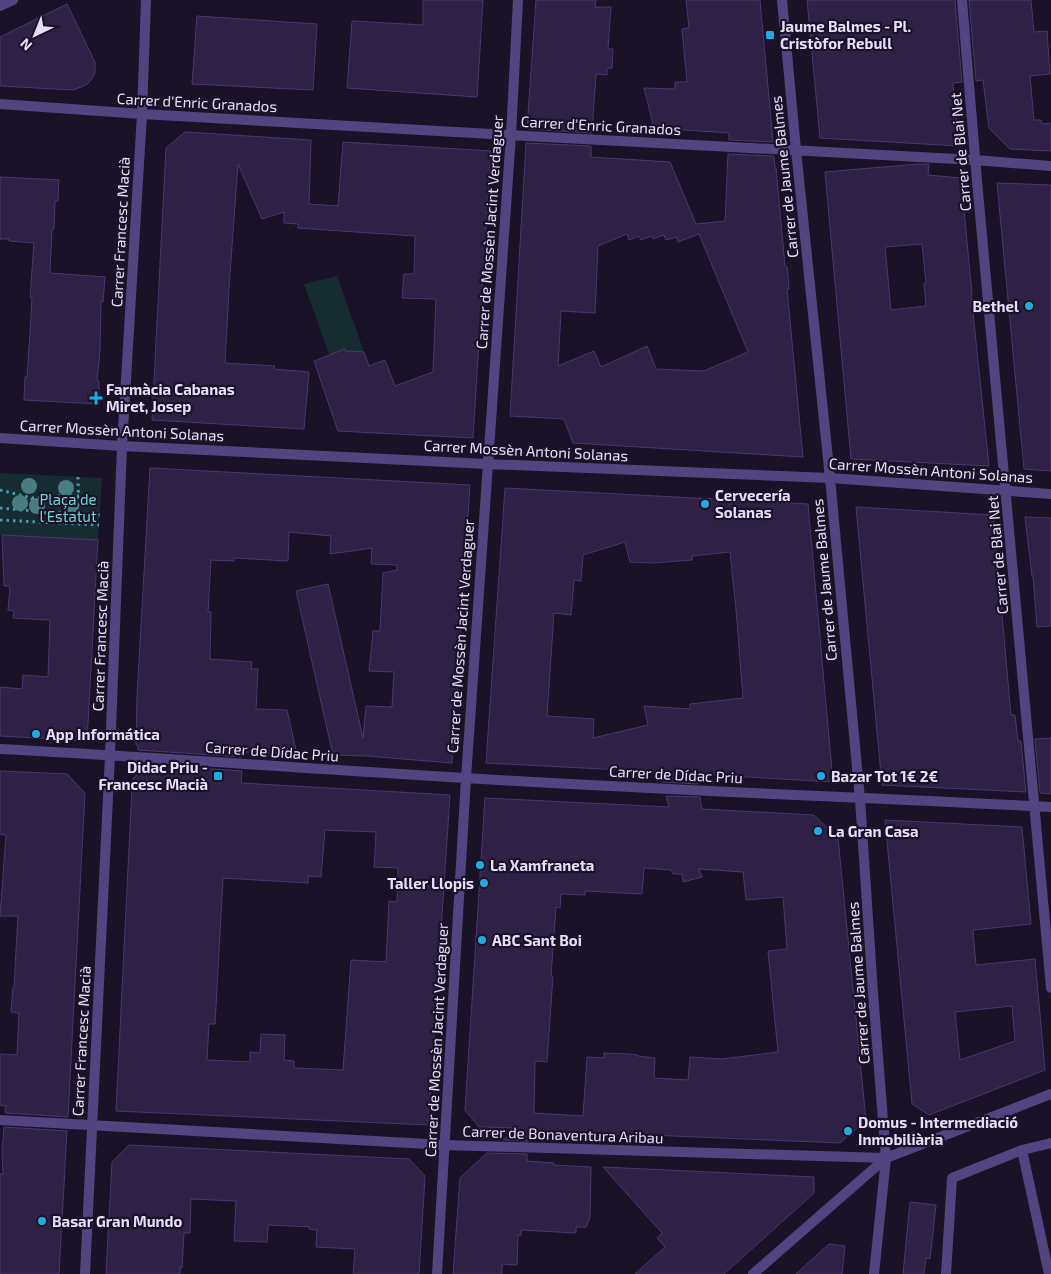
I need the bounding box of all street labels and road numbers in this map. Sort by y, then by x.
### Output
street label: Carrer d'Enric Granados [116,89,278,115]
street label: Carrer de Blai Net [946,92,974,212]
street label: Carrer de Jaume Balmes [767,95,801,259]
street label: Carrer d'Enric Granados [520,112,682,138]
street label: Carrer de Mossèn Jacint Verdaguer [472,114,506,350]
street label: Carrer Francesc Macià [107,156,133,308]
street label: Carrer Mossèn Antoni Solanas [19,416,225,444]
street label: Carrer Mossèn Antoni Solanas [423,436,629,464]
street label: Carrer Mossèn Antoni Solanas [828,454,1034,486]
street label: Carrer de Blai Net [983,495,1011,615]
street label: Carrer de Jaume Balmes [808,498,840,662]
street label: Carrer de Mossèn Jacint Verdaguer [443,518,477,754]
street label: Carrer Francesc Macià [88,560,112,712]
street label: Carrer de Dídac Priu [205,737,339,765]
street label: Carrer de Dídac Priu [609,762,743,786]
street label: Carrer de Jaume Balmes [843,901,873,1065]
street label: Carrer de Mossèn Jacint Verdaguer [421,922,451,1158]
street label: Carrer Francesc Macià [68,965,94,1117]
street label: Carrer de Bonaventura Aribau [462,1121,664,1147]

